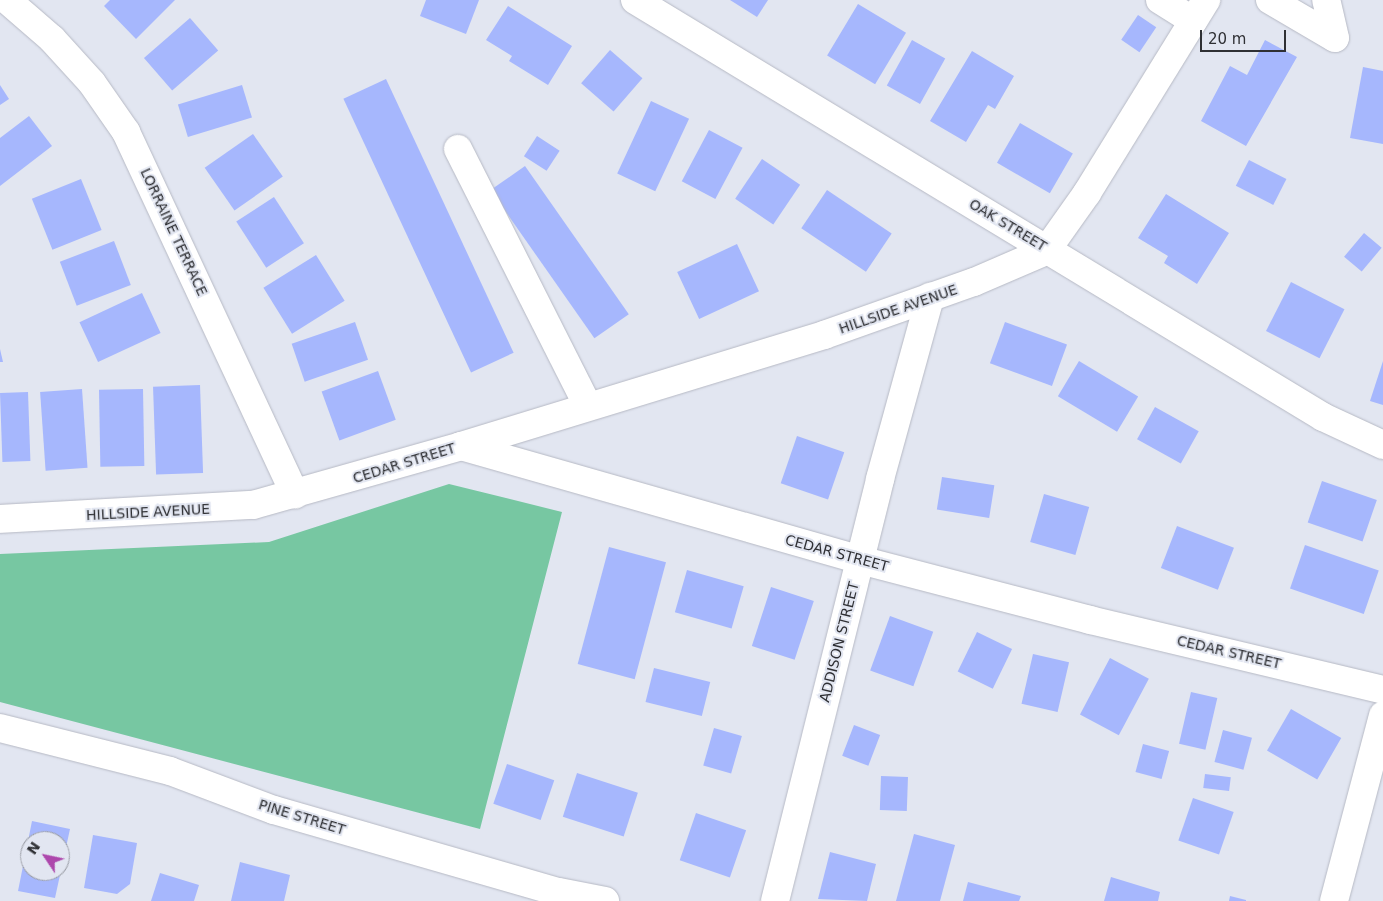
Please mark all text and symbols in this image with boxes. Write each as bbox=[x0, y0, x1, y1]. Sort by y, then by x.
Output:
scale bar bbox=[1203, 20, 1289, 52]
text: 20 m bbox=[1208, 30, 1246, 48]
street label: LORRAINE TERRACE bbox=[137, 165, 211, 299]
street label: OAK STREET bbox=[966, 195, 1050, 255]
street label: HILLSIDE AVENUE bbox=[837, 281, 959, 337]
street label: CEDAR STREET bbox=[351, 439, 457, 487]
street label: HILLSIDE AVENUE bbox=[86, 500, 210, 524]
street label: CEDAR STREET bbox=[783, 531, 891, 575]
street label: ADDISON STREET bbox=[816, 580, 862, 704]
street label: CEDAR STREET bbox=[1175, 632, 1283, 672]
street label: PINE STREET bbox=[257, 796, 347, 838]
north arrow bbox=[20, 831, 70, 881]
text: N bbox=[23, 839, 43, 858]

